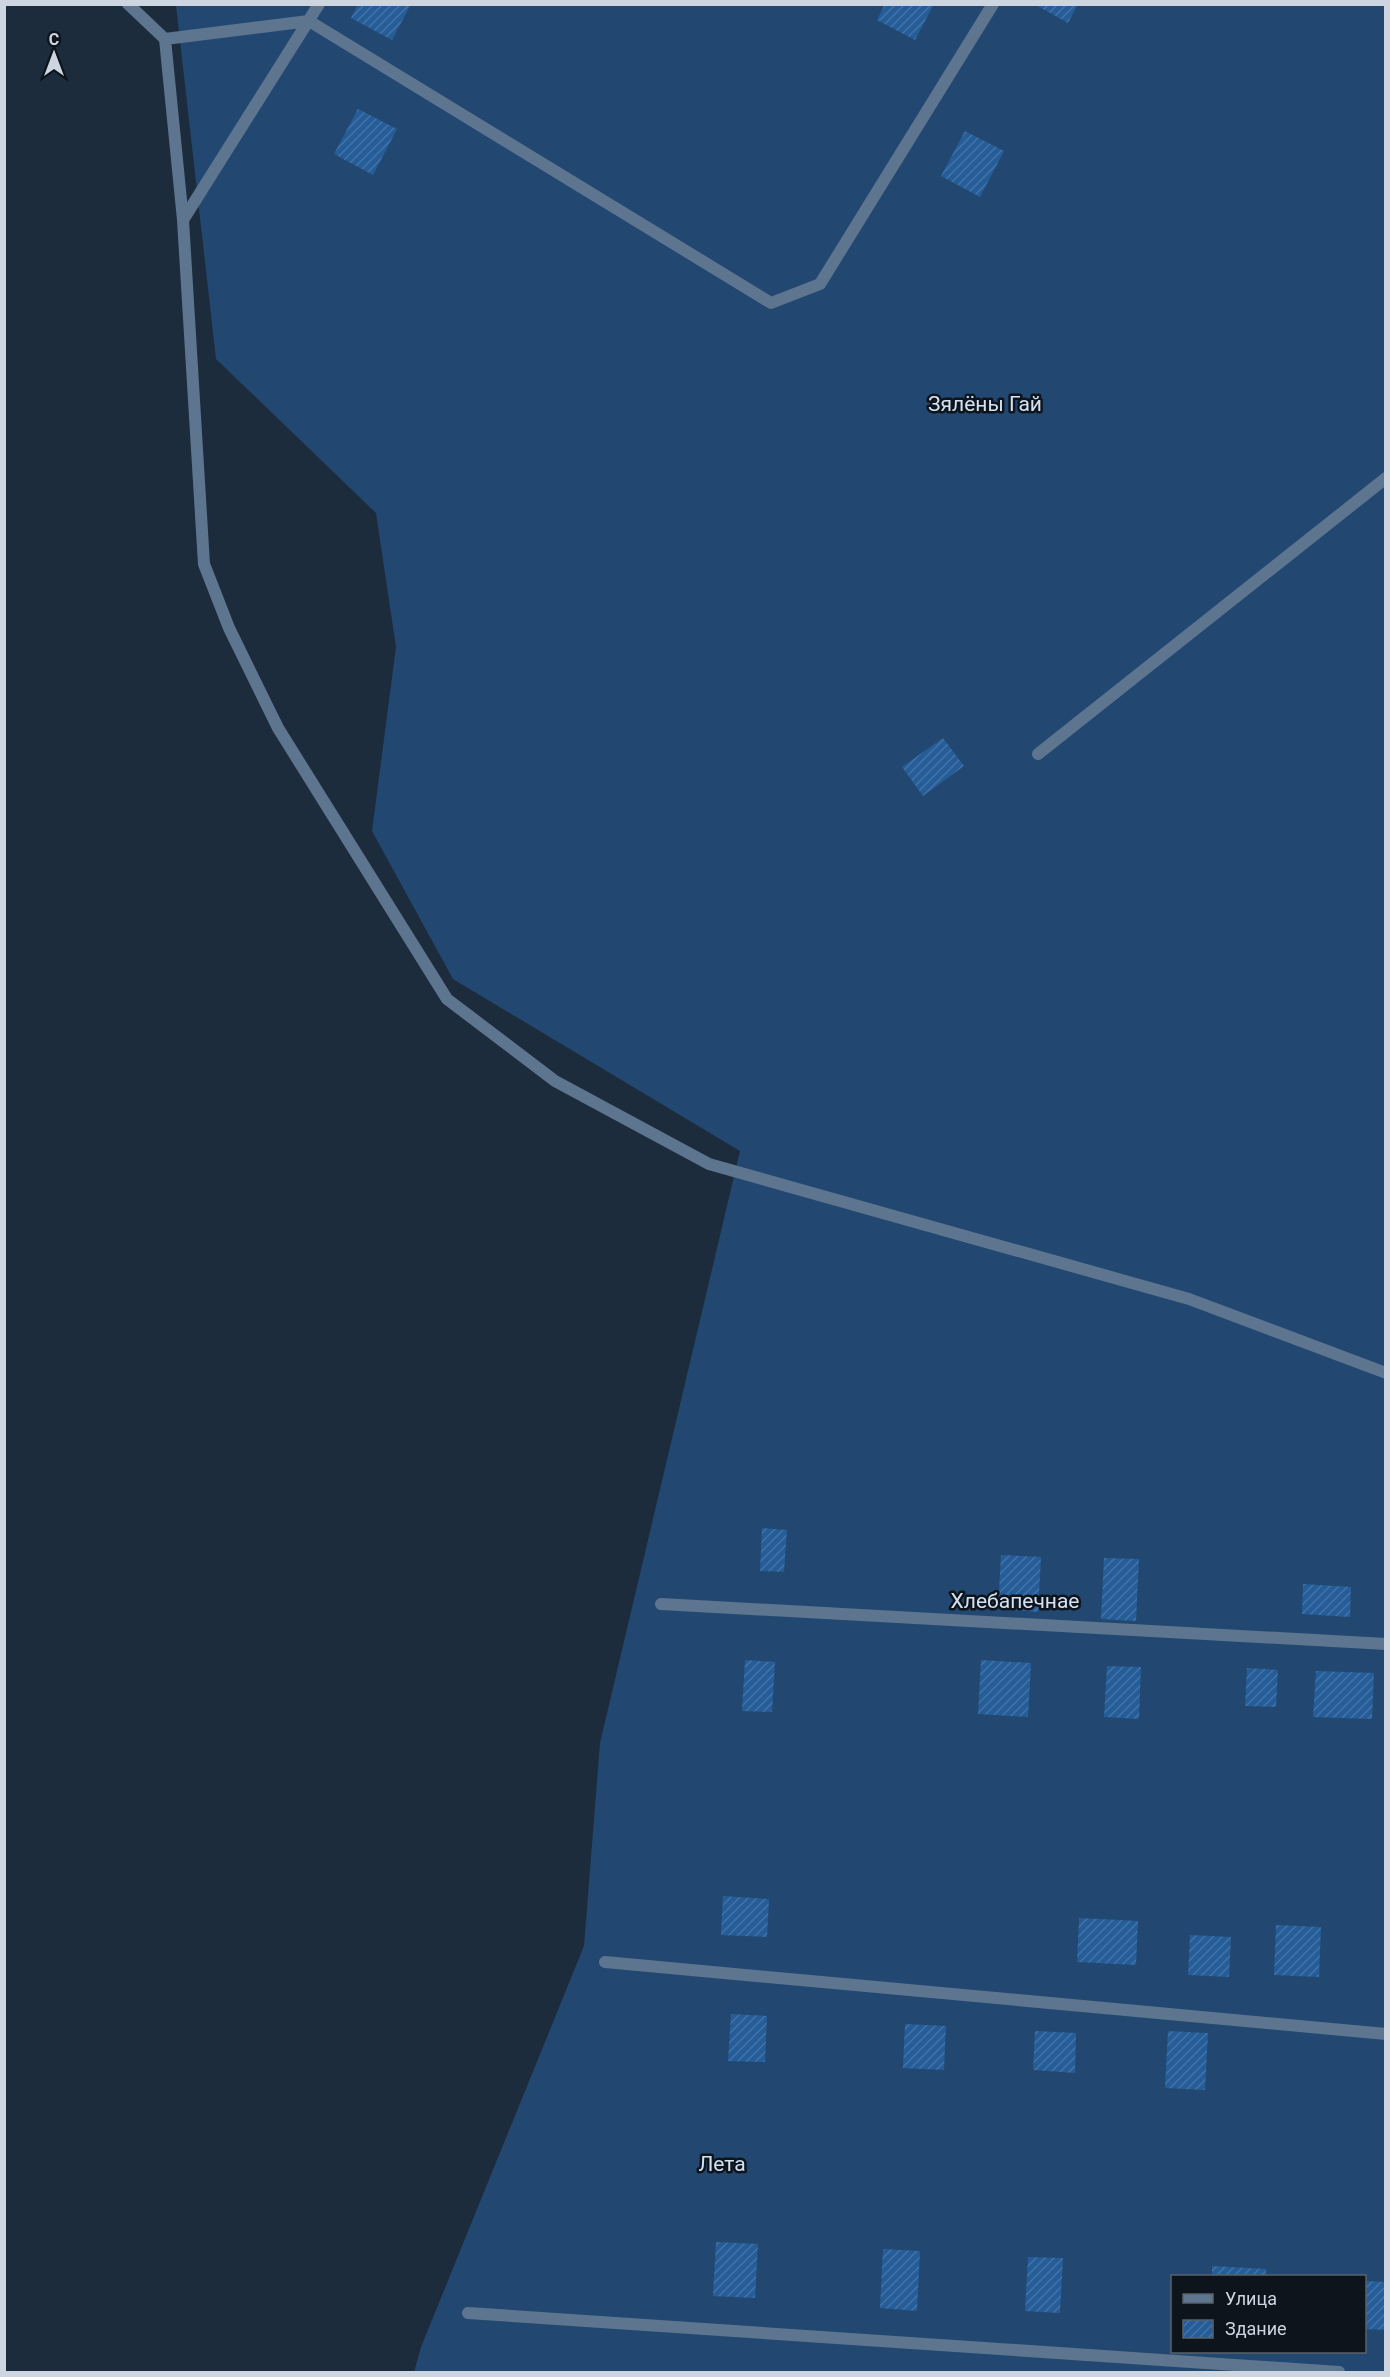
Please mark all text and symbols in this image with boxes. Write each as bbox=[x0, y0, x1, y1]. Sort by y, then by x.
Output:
north arrow bbox=[24, 24, 84, 84]
text: С bbox=[49, 30, 59, 49]
park label: Зялёны Гай bbox=[928, 392, 1042, 416]
park label: Хлебапечнае bbox=[950, 1589, 1080, 1613]
park label: Лета bbox=[698, 2152, 746, 2176]
legend bbox=[1171, 2275, 1366, 2353]
text: Улица bbox=[1225, 2288, 1277, 2309]
text: Здание bbox=[1225, 2318, 1287, 2339]

